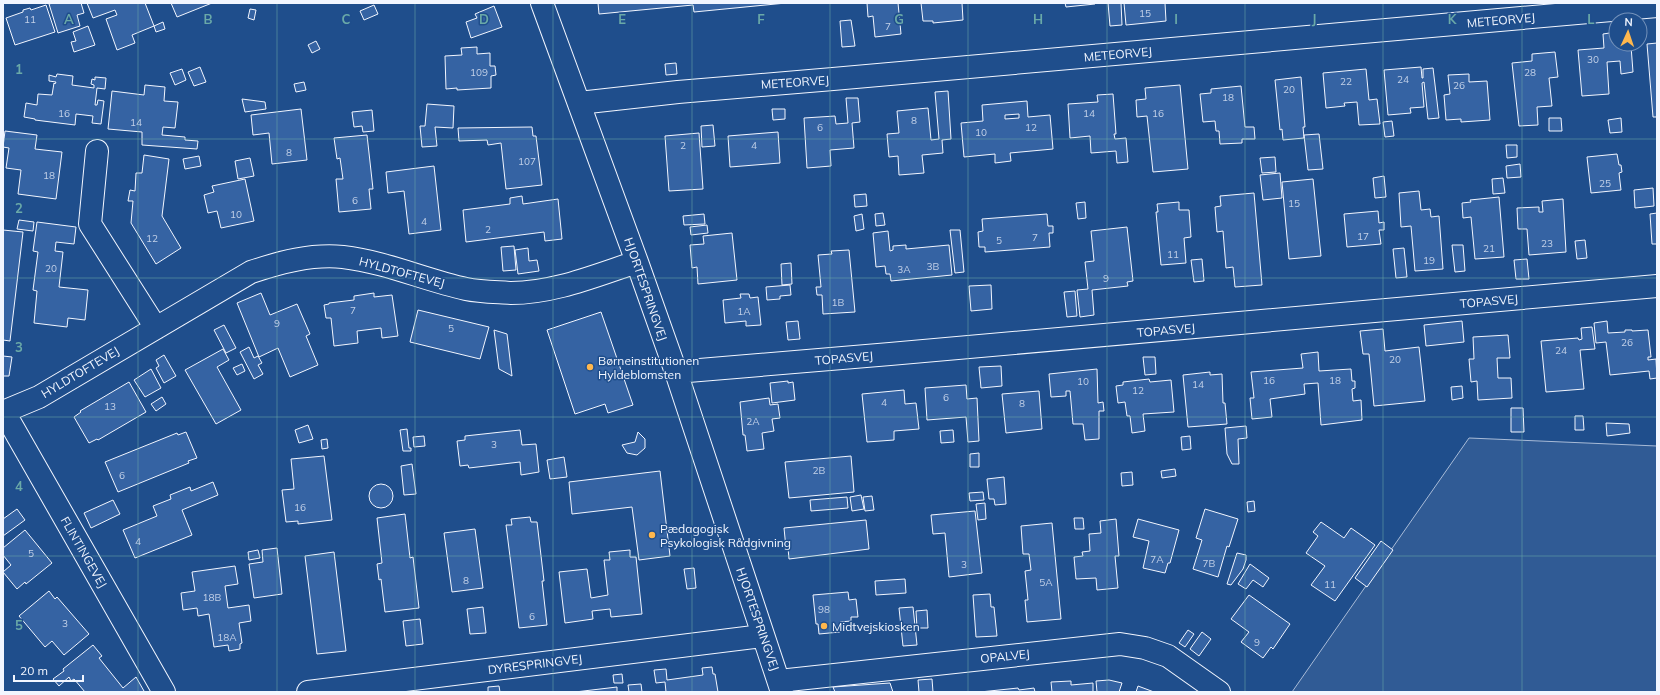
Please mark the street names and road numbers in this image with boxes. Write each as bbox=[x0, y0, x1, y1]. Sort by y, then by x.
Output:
street label: METEORVEJ bbox=[1466, 10, 1536, 30]
street label: METEORVEJ bbox=[1083, 44, 1153, 64]
street label: METEORVEJ bbox=[760, 72, 830, 92]
street label: HJORTESPRINGVEJ bbox=[621, 235, 671, 343]
street label: HYLDTOFTEVEJ bbox=[358, 253, 446, 291]
street label: TOPASVEJ bbox=[1459, 291, 1519, 311]
street label: TOPASVEJ bbox=[1136, 320, 1196, 340]
street label: HYLDTOFTEVEJ bbox=[38, 343, 122, 401]
street label: TOPASVEJ bbox=[814, 348, 874, 368]
street label: FLINTINGEVEJ bbox=[58, 514, 110, 590]
street label: HJORTESPRINGVEJ bbox=[733, 565, 783, 673]
street label: OPALVEJ bbox=[979, 646, 1031, 666]
street label: DYRESPRINGVEJ bbox=[487, 651, 583, 677]

